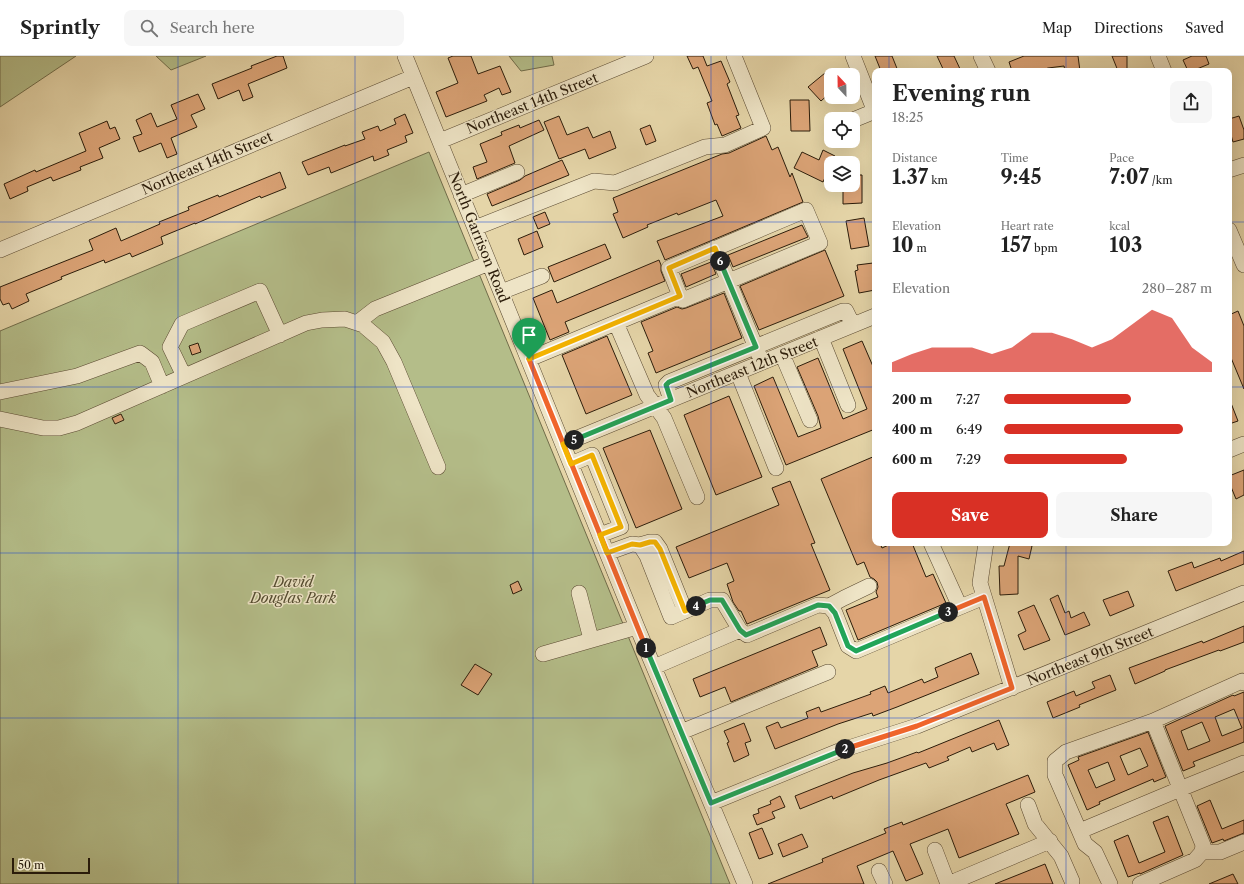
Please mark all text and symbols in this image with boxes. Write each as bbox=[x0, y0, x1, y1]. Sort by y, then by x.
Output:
search box bbox=[124, 10, 404, 46]
text: Sprintly bbox=[20, 16, 100, 39]
icon: search bbox=[138, 17, 160, 39]
text: Search here bbox=[170, 18, 255, 37]
text: Map bbox=[1042, 19, 1072, 37]
text: Directions bbox=[1094, 19, 1163, 37]
text: Saved bbox=[1185, 19, 1224, 37]
street label: Northeast 14th Street bbox=[464, 68, 601, 138]
north arrow bbox=[824, 68, 860, 104]
map controls bbox=[824, 68, 860, 192]
text: Evening run bbox=[892, 80, 1031, 107]
button: share bbox=[1170, 81, 1212, 123]
text: 18:25 bbox=[892, 109, 923, 125]
button: locate bbox=[824, 112, 860, 148]
street label: Northeast 14th Street bbox=[139, 127, 275, 199]
text: Distance bbox=[892, 151, 938, 165]
text: Time bbox=[1001, 151, 1028, 165]
text: Pace bbox=[1109, 151, 1134, 165]
button: layers bbox=[824, 156, 860, 192]
text: 1.37 bbox=[892, 165, 928, 189]
text: 9:45 bbox=[1001, 165, 1041, 189]
text: 7:07 bbox=[1109, 165, 1149, 189]
street label: North Garrison Road bbox=[445, 169, 514, 306]
text: km bbox=[928, 173, 948, 187]
text: /km bbox=[1149, 173, 1172, 187]
text: Elevation bbox=[892, 219, 941, 233]
text: Heart rate bbox=[1001, 219, 1054, 233]
text: kcal bbox=[1109, 219, 1130, 233]
text: 10 bbox=[892, 233, 914, 257]
text: 157 bbox=[1001, 233, 1031, 257]
text: 103 bbox=[1109, 233, 1142, 257]
text: m bbox=[914, 241, 927, 255]
text: bpm bbox=[1031, 241, 1058, 255]
pin: 6 bbox=[710, 251, 730, 271]
text: 6 bbox=[717, 254, 723, 268]
text: Elevation bbox=[892, 280, 950, 296]
text: 280–287 m bbox=[1142, 280, 1212, 296]
pin bbox=[512, 318, 546, 359]
icon: arrive bbox=[518, 324, 540, 346]
street label: Northeast 12th Street bbox=[684, 332, 820, 402]
text: 200 m bbox=[892, 391, 932, 407]
text: 7:27 bbox=[956, 391, 980, 407]
text: 400 m bbox=[892, 421, 932, 437]
text: 6:49 bbox=[956, 421, 982, 437]
pin: 5 bbox=[564, 430, 584, 450]
text: 5 bbox=[571, 433, 577, 447]
text: 600 m bbox=[892, 451, 933, 467]
text: 7:29 bbox=[956, 451, 981, 467]
button: Save bbox=[892, 492, 1048, 538]
button: Share bbox=[1056, 492, 1212, 538]
park label: David Douglas Park bbox=[249, 573, 337, 607]
pin: 4 bbox=[686, 596, 706, 616]
text: 4 bbox=[693, 599, 699, 613]
pin: 3 bbox=[938, 602, 958, 622]
text: 3 bbox=[945, 605, 951, 619]
street label: Northeast 9th Street bbox=[1024, 622, 1156, 690]
pin: 1 bbox=[636, 638, 656, 658]
text: 1 bbox=[644, 641, 648, 655]
pin: 2 bbox=[835, 739, 855, 759]
text: 2 bbox=[842, 742, 848, 756]
scale bar bbox=[12, 856, 90, 875]
text: 50 m bbox=[18, 858, 44, 872]

